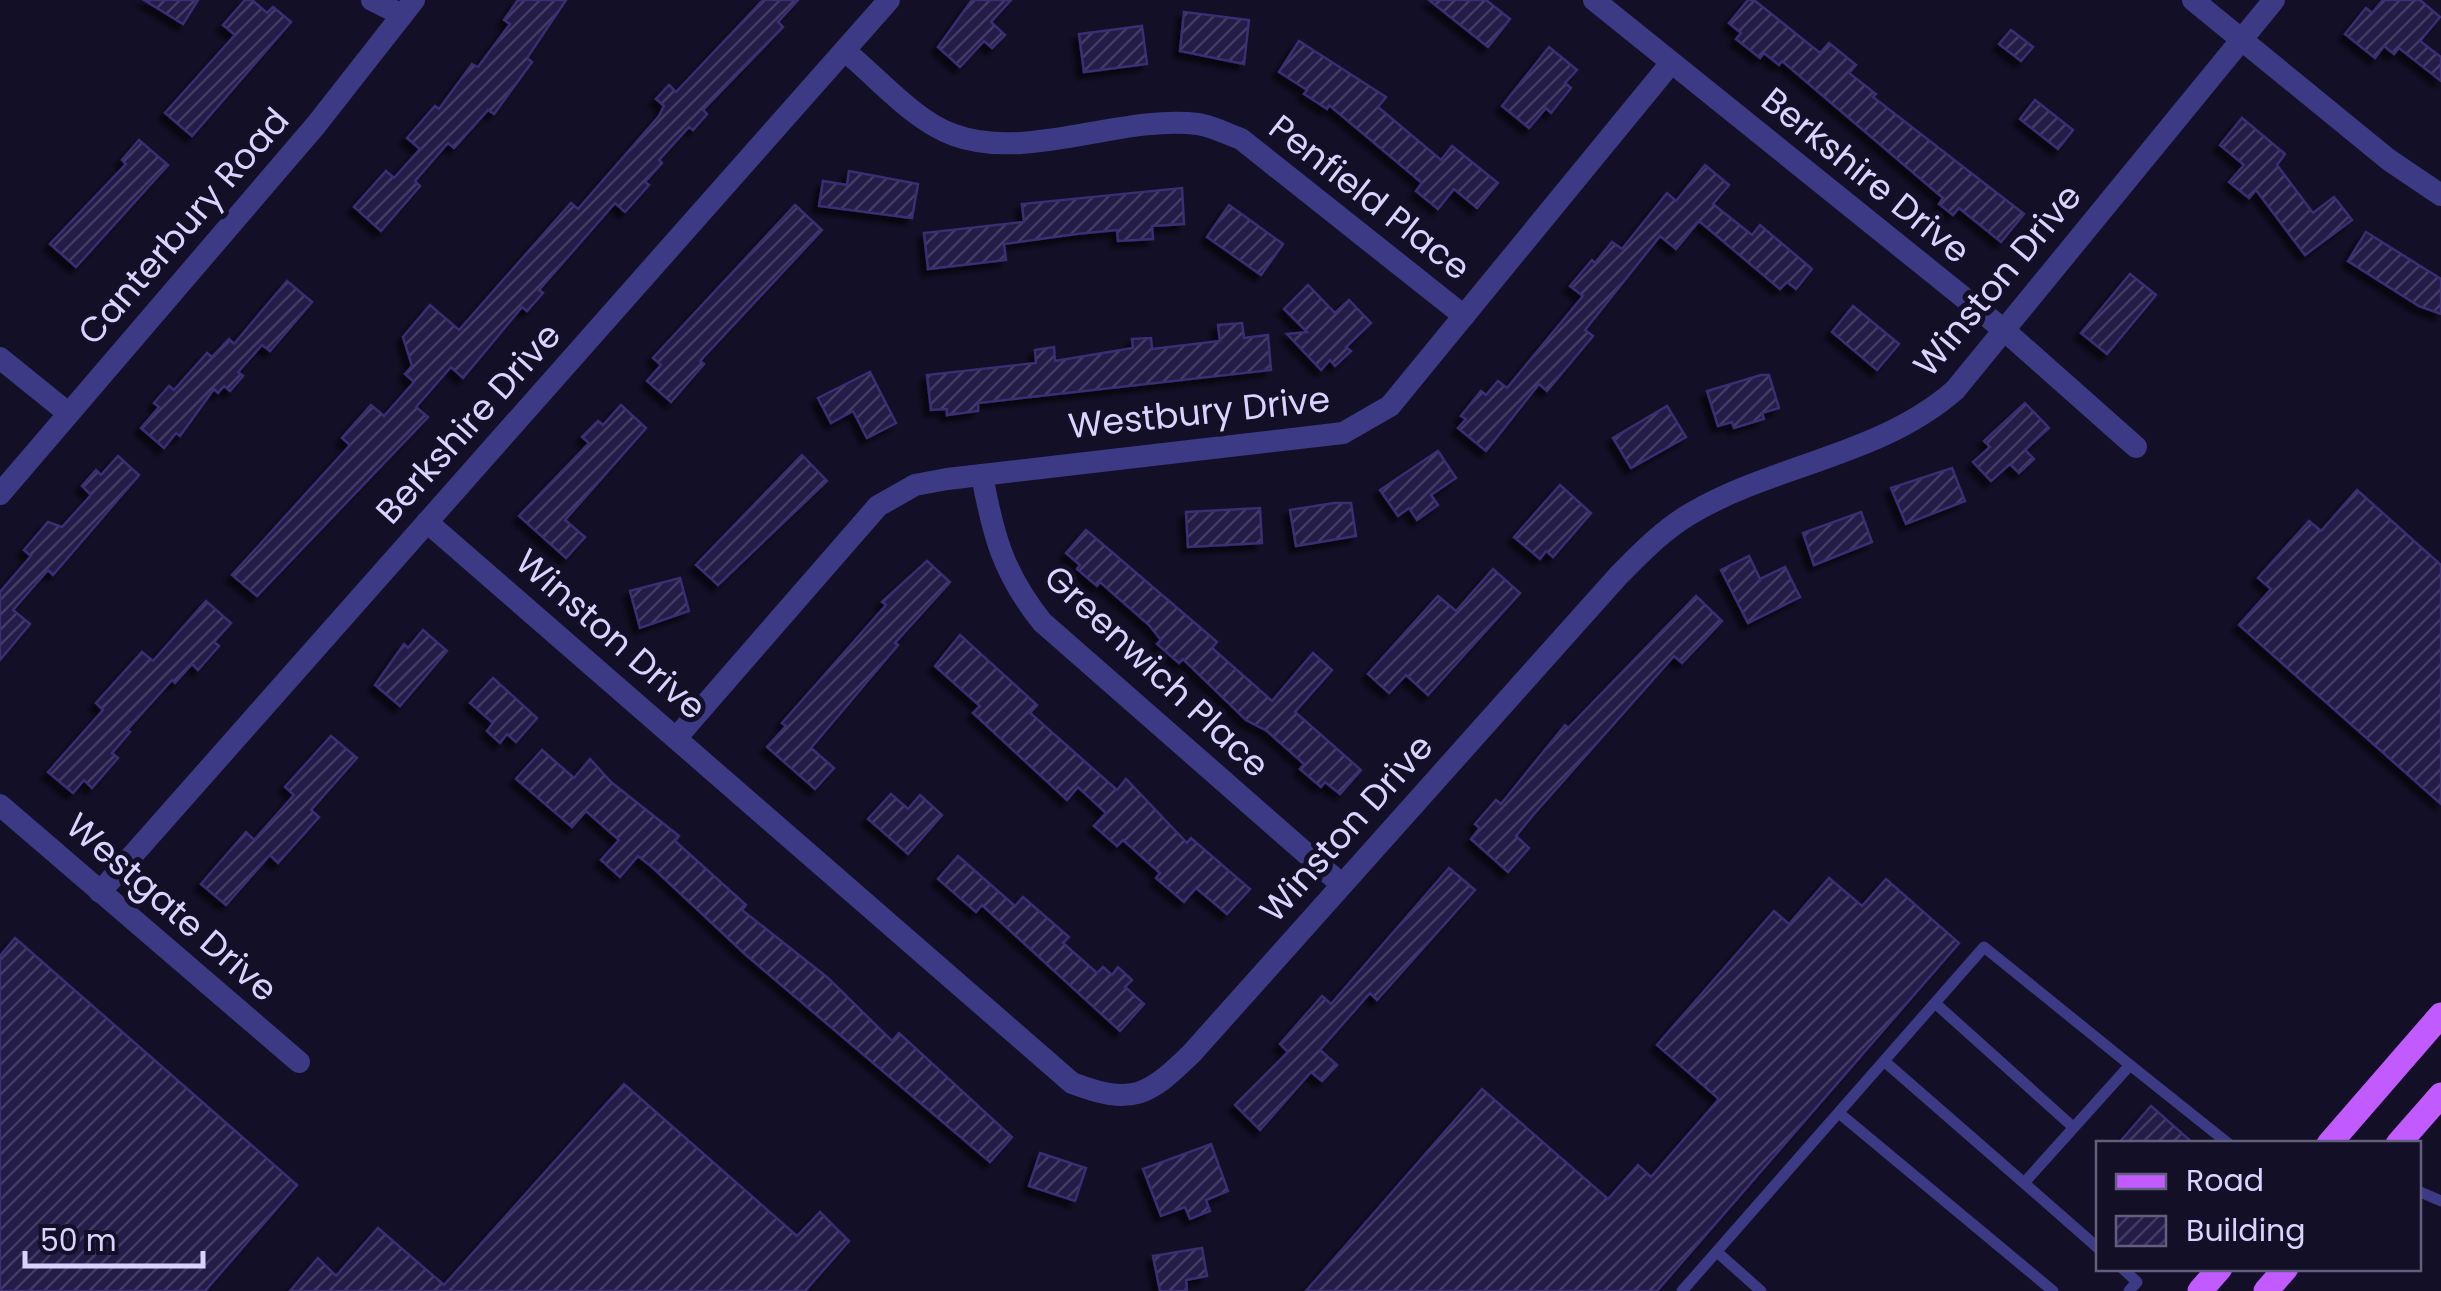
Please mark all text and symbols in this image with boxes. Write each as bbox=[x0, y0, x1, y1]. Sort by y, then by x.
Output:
street label: Berkshire Drive bbox=[1751, 76, 1981, 274]
street label: Canterbury Road bbox=[66, 97, 300, 355]
street label: Penfield Place bbox=[1259, 103, 1481, 291]
street label: Winston Drive bbox=[1902, 173, 2092, 387]
street label: Berkshire Drive bbox=[364, 312, 572, 534]
street label: Westbury Drive bbox=[1066, 374, 1332, 450]
street label: Winston Drive bbox=[505, 537, 717, 731]
street label: Greenwich Place bbox=[1034, 554, 1280, 788]
street label: Winston Drive bbox=[1248, 723, 1444, 933]
street label: Westgate Drive bbox=[56, 801, 288, 1013]
legend bbox=[2096, 1141, 2421, 1271]
text: Road bbox=[2186, 1159, 2264, 1202]
scale bar bbox=[25, 1206, 202, 1268]
text: Building bbox=[2186, 1209, 2306, 1252]
text: 50 m bbox=[40, 1219, 117, 1262]

